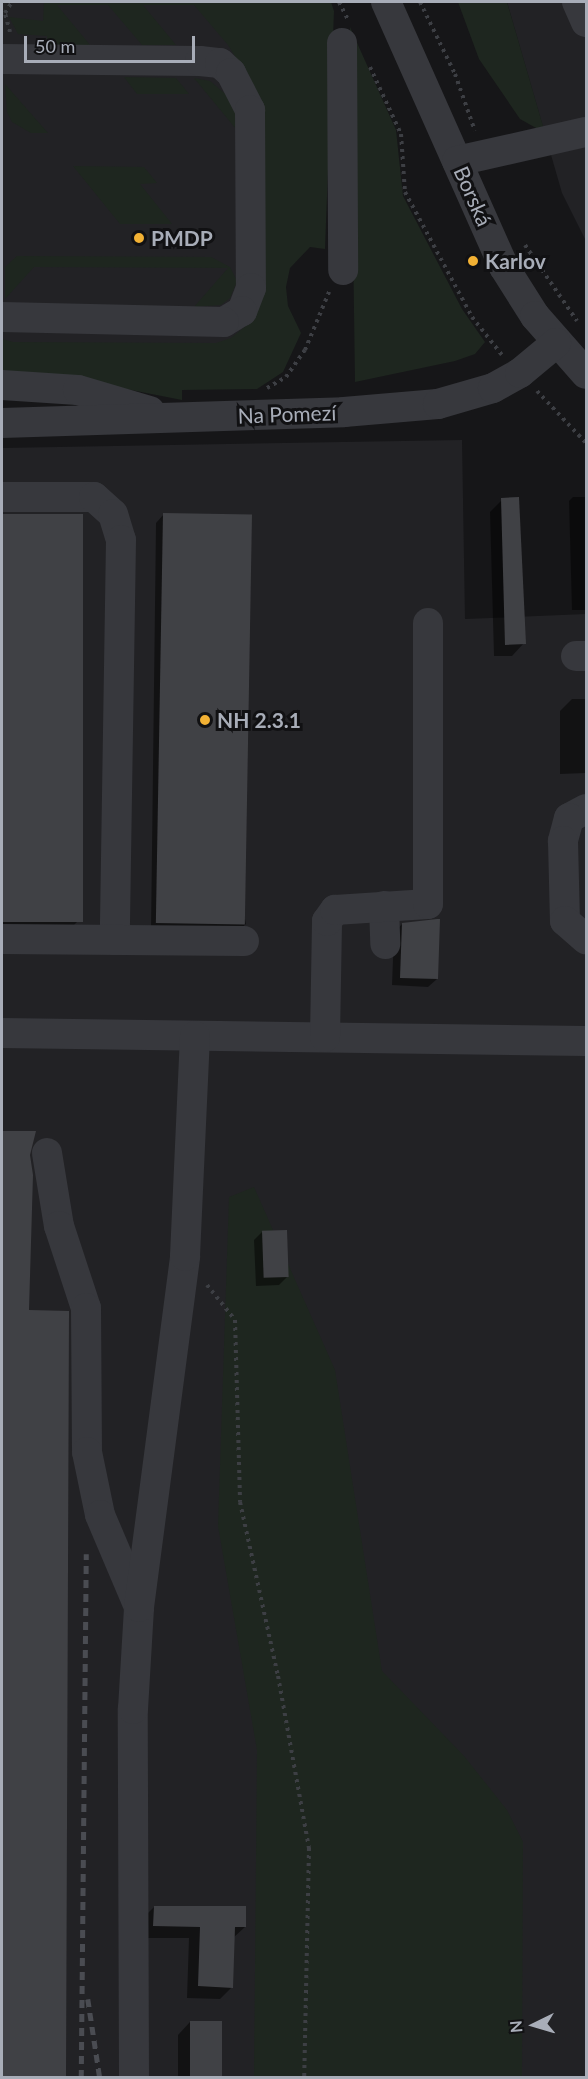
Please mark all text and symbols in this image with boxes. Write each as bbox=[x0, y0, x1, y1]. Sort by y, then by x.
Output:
scale bar bbox=[27, 24, 198, 62]
text: 50 m bbox=[35, 35, 75, 57]
street label: Borská bbox=[449, 162, 497, 230]
place label: PMDP bbox=[151, 225, 213, 251]
marker: PMDP bbox=[132, 231, 146, 245]
place label: Karlov bbox=[485, 248, 546, 274]
marker: Karlov bbox=[466, 254, 480, 268]
street label: Na Pomezí bbox=[237, 400, 337, 428]
place label: NH 2.3.1 bbox=[217, 707, 301, 733]
marker: NH 2.3.1 bbox=[198, 713, 212, 727]
north arrow bbox=[504, 1995, 564, 2055]
text: N bbox=[506, 2020, 526, 2034]

